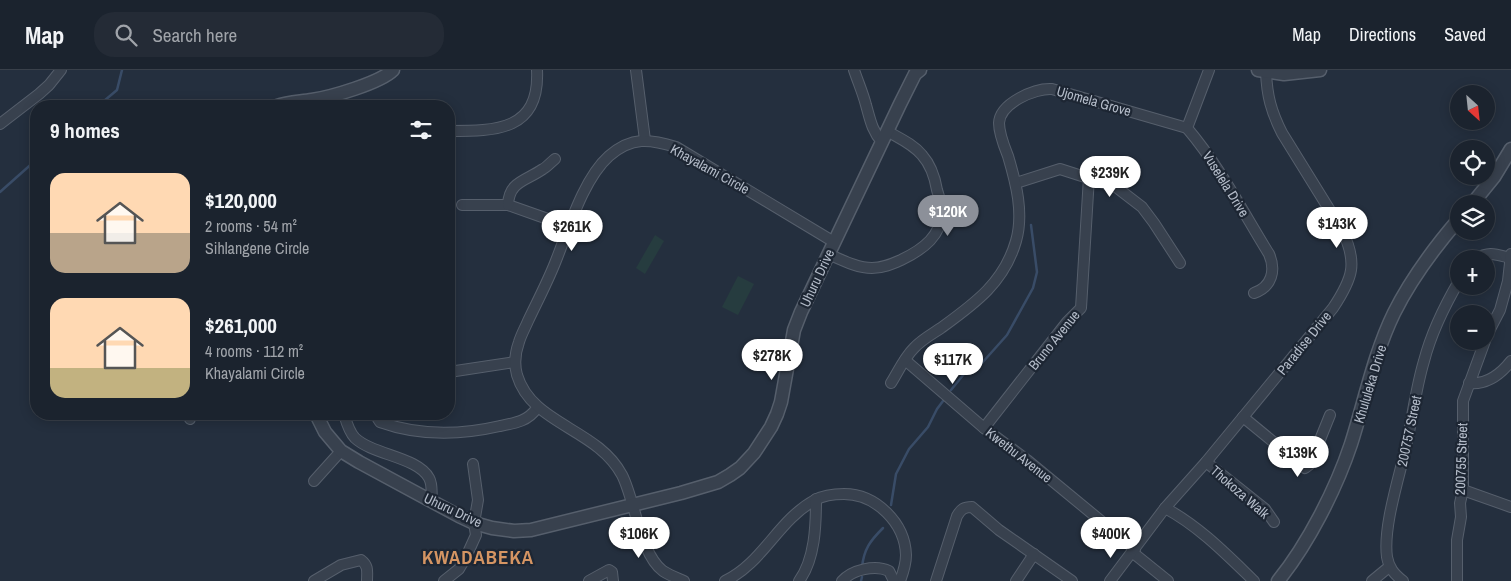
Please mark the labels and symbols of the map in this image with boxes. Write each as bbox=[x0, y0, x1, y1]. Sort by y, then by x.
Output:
street label: Ujomela Grove bbox=[1055, 82, 1133, 120]
north arrow bbox=[1450, 85, 1495, 130]
street label: Khayalami Circle bbox=[667, 140, 753, 198]
street label: Vuselela Drive bbox=[1199, 148, 1253, 220]
pin: $239K bbox=[1075, 156, 1145, 198]
pin: $120K bbox=[913, 194, 983, 237]
pin: $143K bbox=[1302, 206, 1372, 249]
pin: $261K bbox=[537, 210, 607, 252]
street label: Uhuru Drive bbox=[796, 246, 838, 310]
street label: Bruno Avenue bbox=[1024, 306, 1084, 374]
street label: Paradise Drive bbox=[1273, 308, 1335, 378]
pin: $278K bbox=[737, 338, 807, 381]
pin: $117K bbox=[918, 342, 988, 385]
street label: Khululeka Drive bbox=[1350, 343, 1390, 425]
street label: 200757 Street bbox=[1393, 394, 1425, 468]
street label: Kwethu Avenue bbox=[982, 423, 1056, 487]
street label: 200755 Street bbox=[1451, 423, 1471, 495]
pin: $139K bbox=[1263, 436, 1333, 478]
street label: Thokoza Walk bbox=[1207, 461, 1273, 523]
street label: Uhuru Drive bbox=[421, 489, 485, 531]
pin: $106K bbox=[604, 516, 674, 559]
pin: $400K bbox=[1076, 516, 1146, 559]
district label: KWADABEKA bbox=[422, 544, 534, 570]

